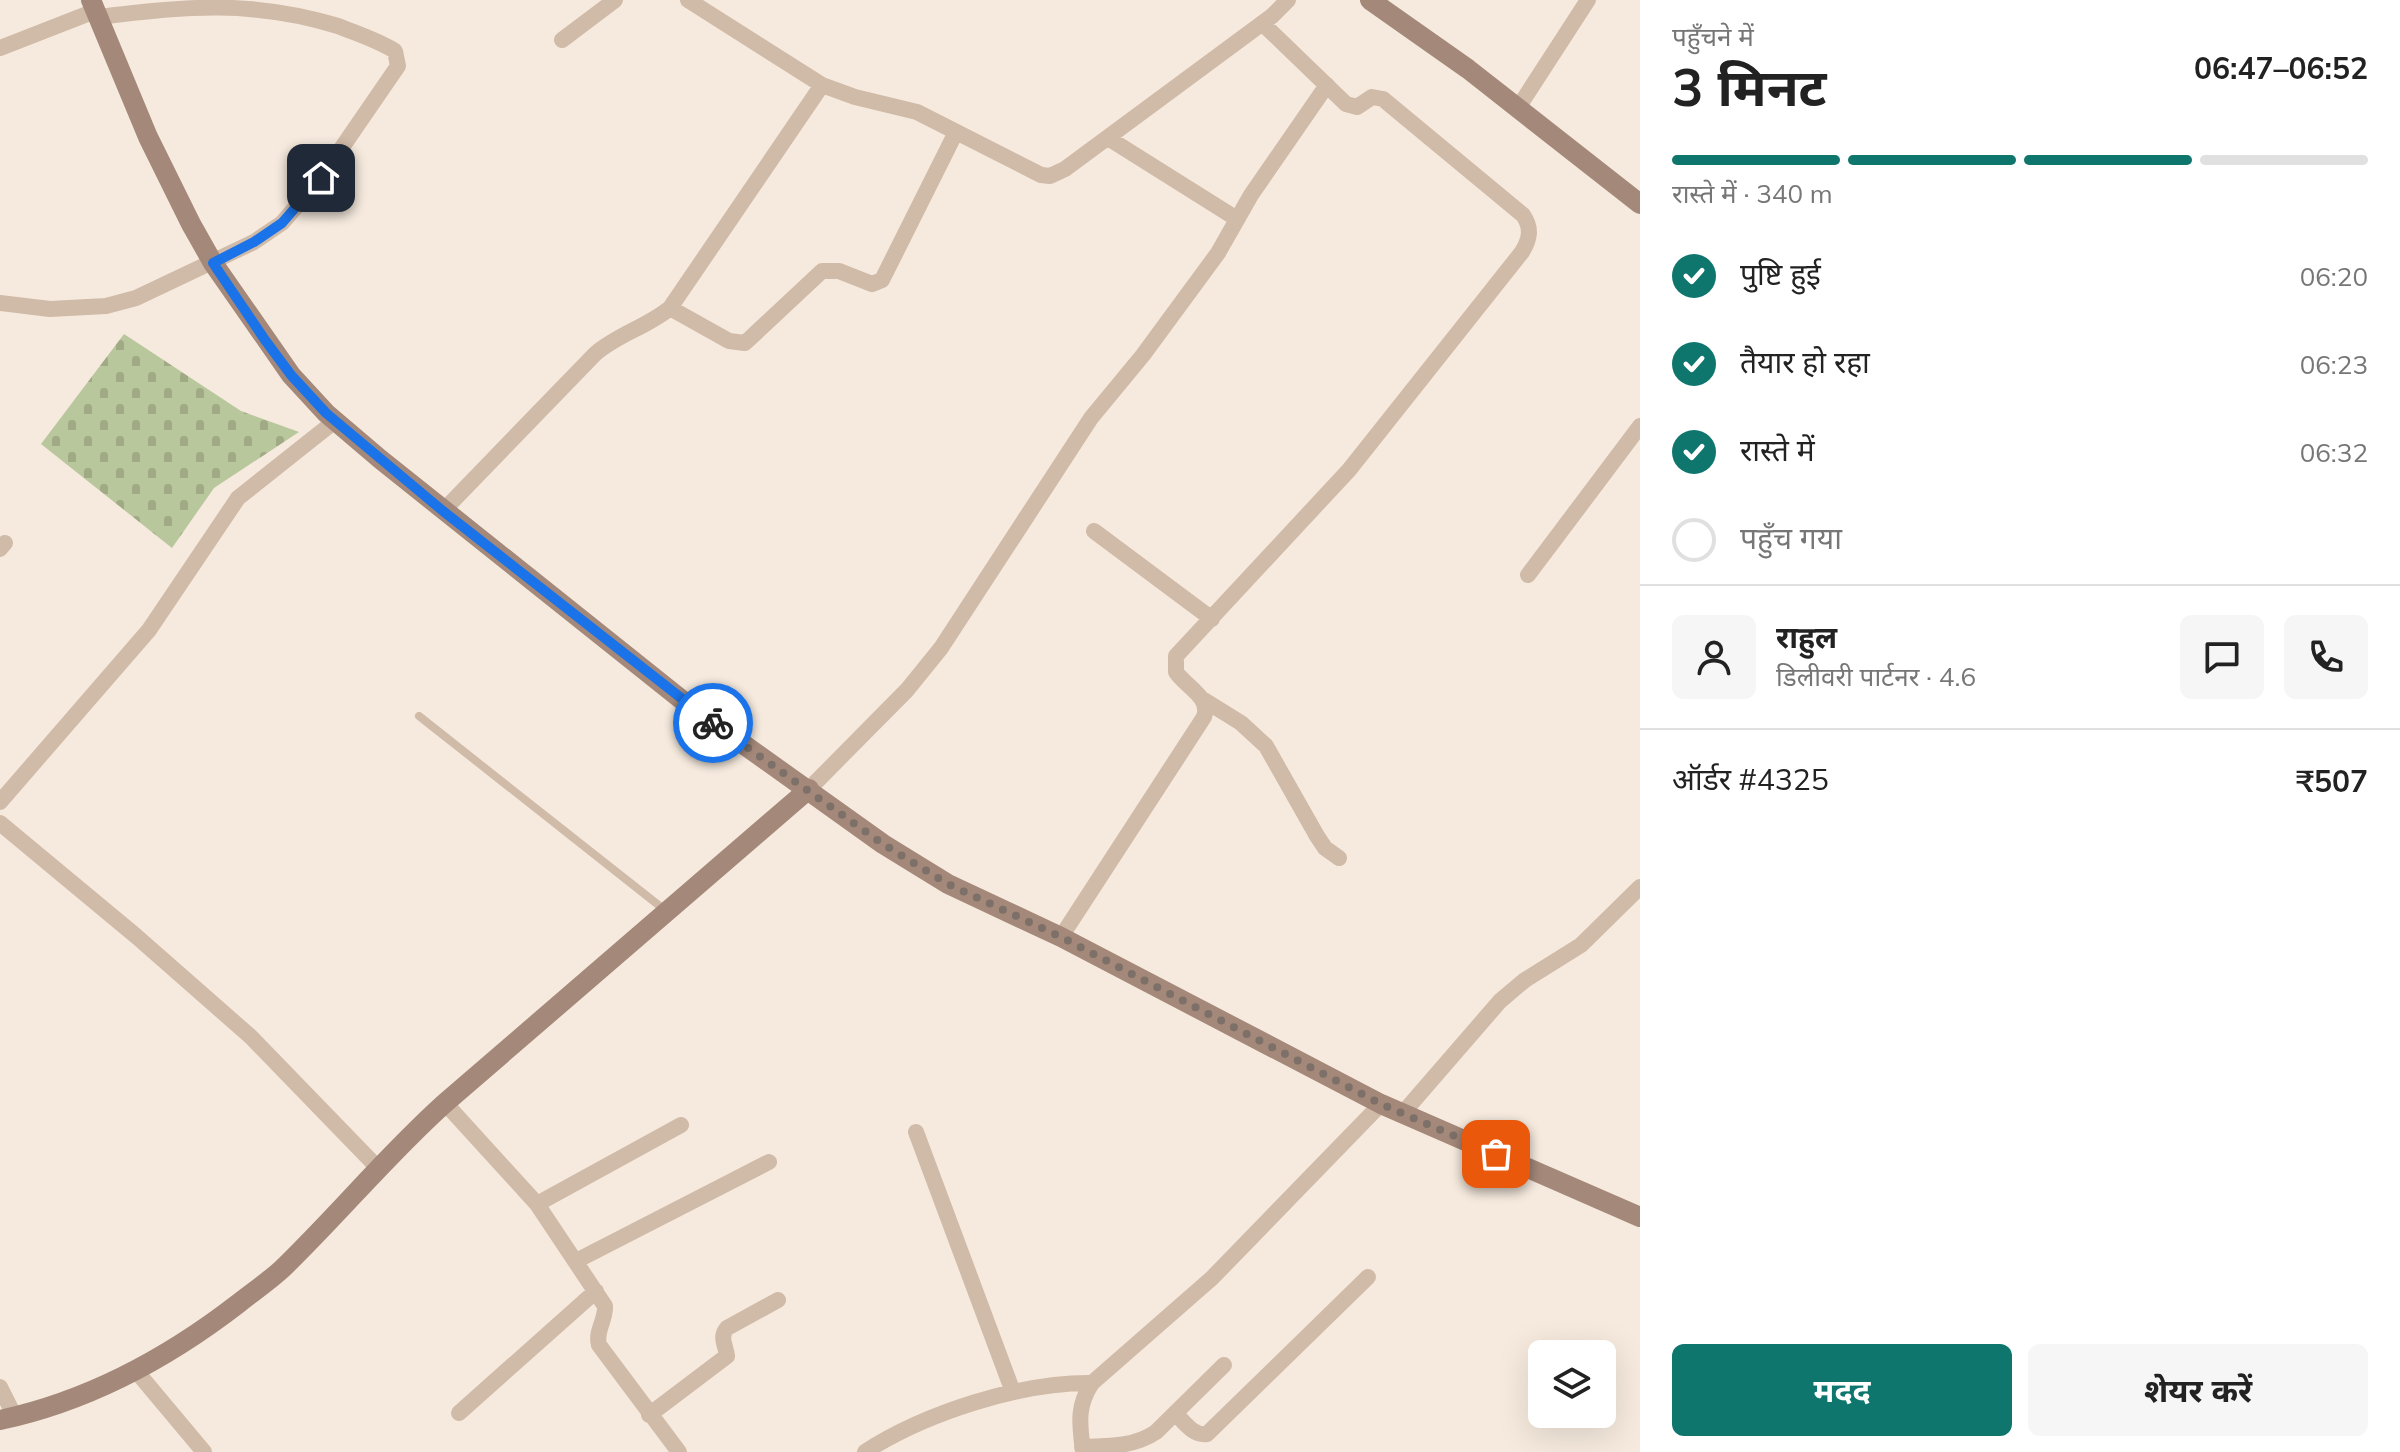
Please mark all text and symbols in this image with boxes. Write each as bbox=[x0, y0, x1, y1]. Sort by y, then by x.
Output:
text: पहुँचने में bbox=[1672, 20, 1754, 53]
text: 06:47–06:52 bbox=[2194, 49, 2368, 87]
text: 3 मिनट bbox=[1672, 54, 1827, 119]
pin bbox=[287, 144, 355, 212]
icon: home bbox=[299, 156, 343, 200]
text: रास्ते में · 340 m bbox=[1672, 177, 1833, 210]
icon: check bbox=[1672, 254, 1716, 298]
text: पुष्टि हुई bbox=[1740, 255, 1821, 293]
text: 06:20 bbox=[2300, 260, 2368, 293]
icon: check bbox=[1672, 342, 1716, 386]
text: तैयार हो रहा bbox=[1740, 343, 1870, 381]
text: 06:23 bbox=[2300, 348, 2368, 381]
icon: check bbox=[1672, 430, 1716, 474]
text: रास्ते में bbox=[1740, 431, 1815, 469]
text: 06:32 bbox=[2300, 436, 2368, 469]
text: पहुँच गया bbox=[1740, 519, 1842, 557]
button: person bbox=[1672, 615, 1756, 699]
button: chat bbox=[2180, 615, 2264, 699]
button: phone bbox=[2284, 615, 2368, 699]
text: राहुल bbox=[1776, 618, 1837, 656]
text: डिलीवरी पार्टनर · 4.6 bbox=[1776, 660, 1976, 693]
courier bbox=[673, 683, 753, 763]
icon: bike bbox=[691, 701, 735, 745]
text: ऑर्डर #4325 bbox=[1672, 760, 1829, 798]
text: ₹507 bbox=[2296, 762, 2368, 800]
pin bbox=[1462, 1120, 1530, 1188]
icon: bag bbox=[1474, 1132, 1518, 1176]
map controls bbox=[1528, 1340, 1616, 1428]
button: layers bbox=[1528, 1340, 1616, 1428]
button: मदद bbox=[1672, 1344, 2012, 1436]
button: शेयर करें bbox=[2028, 1344, 2368, 1436]

